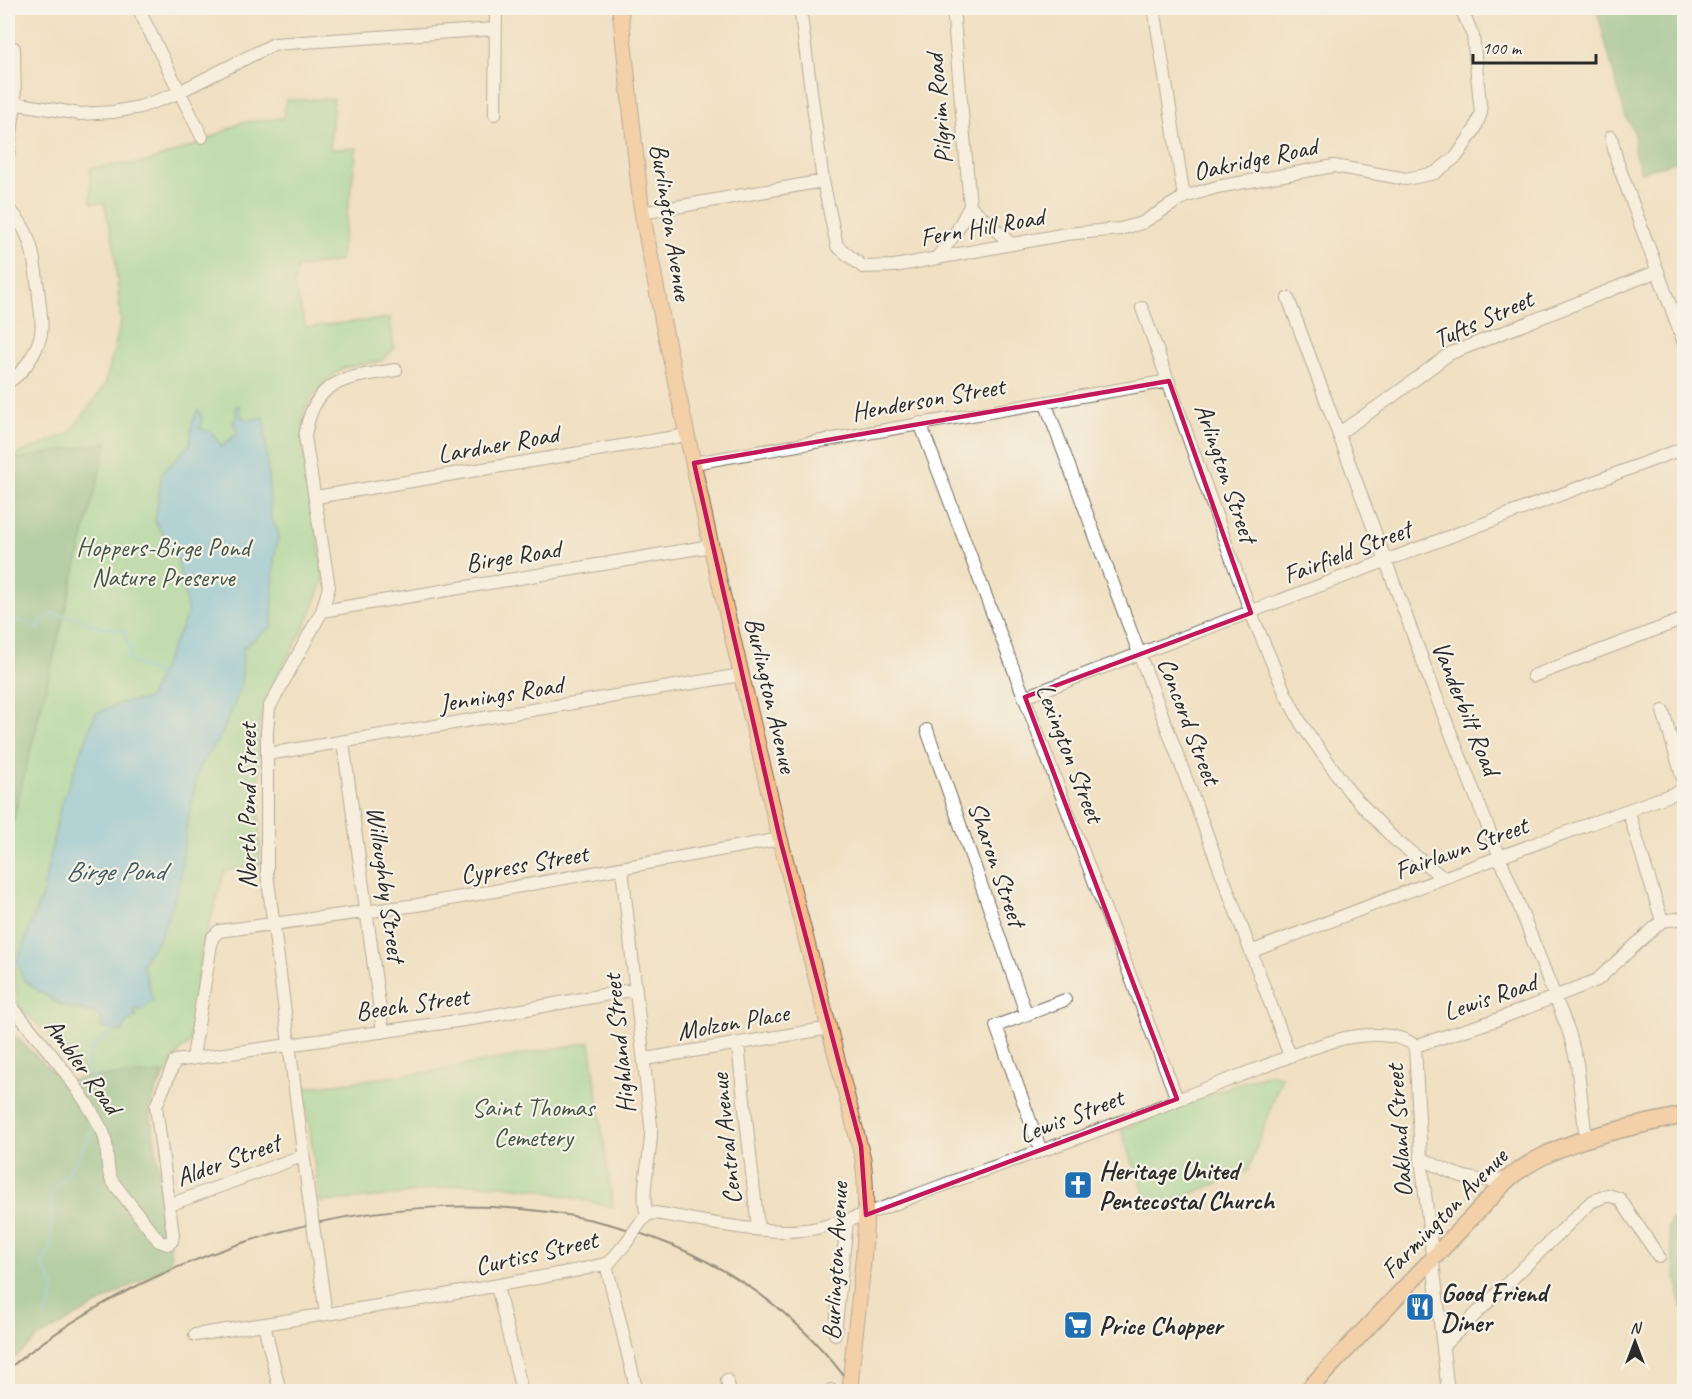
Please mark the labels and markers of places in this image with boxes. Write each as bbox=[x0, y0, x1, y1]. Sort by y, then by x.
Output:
place label: Heritage United Pentecostal Church bbox=[1099, 1154, 1276, 1217]
church icon: Heritage United Pentecostal Church bbox=[1062, 1169, 1094, 1201]
place label: Good Friend Diner bbox=[1441, 1276, 1551, 1339]
restaurant icon: Good Friend Diner bbox=[1404, 1291, 1436, 1323]
supermarket icon: Price Chopper bbox=[1062, 1309, 1094, 1341]
place label: Price Chopper bbox=[1099, 1309, 1225, 1342]

